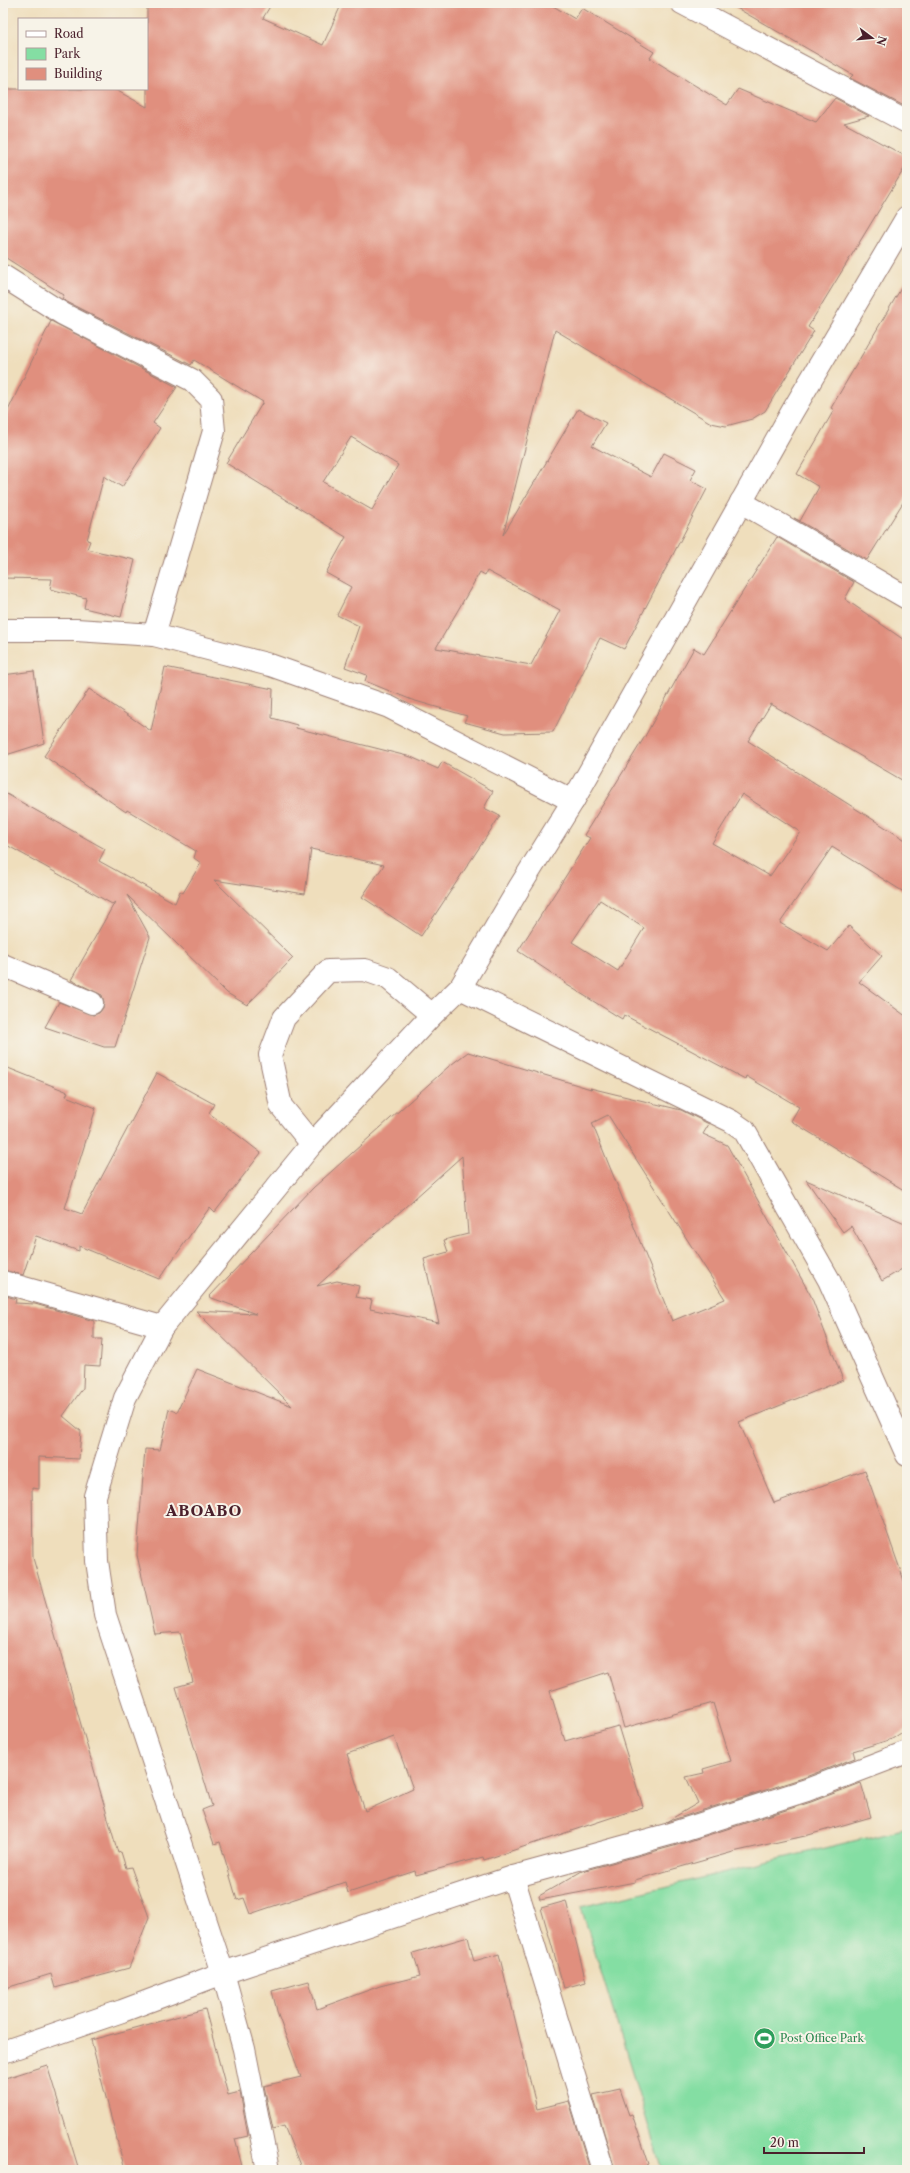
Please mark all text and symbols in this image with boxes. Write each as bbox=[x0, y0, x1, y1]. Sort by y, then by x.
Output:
legend bbox=[18, 18, 148, 90]
north arrow bbox=[852, 18, 892, 58]
text: Road bbox=[54, 26, 84, 41]
text: N bbox=[873, 34, 890, 48]
text: Park bbox=[54, 46, 81, 61]
text: Building bbox=[54, 66, 102, 81]
district label: ABOABO bbox=[165, 1501, 242, 1520]
sports icon: Post Office Park bbox=[751, 2025, 777, 2051]
place label: Post Office Park bbox=[780, 2031, 864, 2045]
scale bar bbox=[764, 2129, 864, 2155]
text: 20 m bbox=[770, 2135, 799, 2150]

